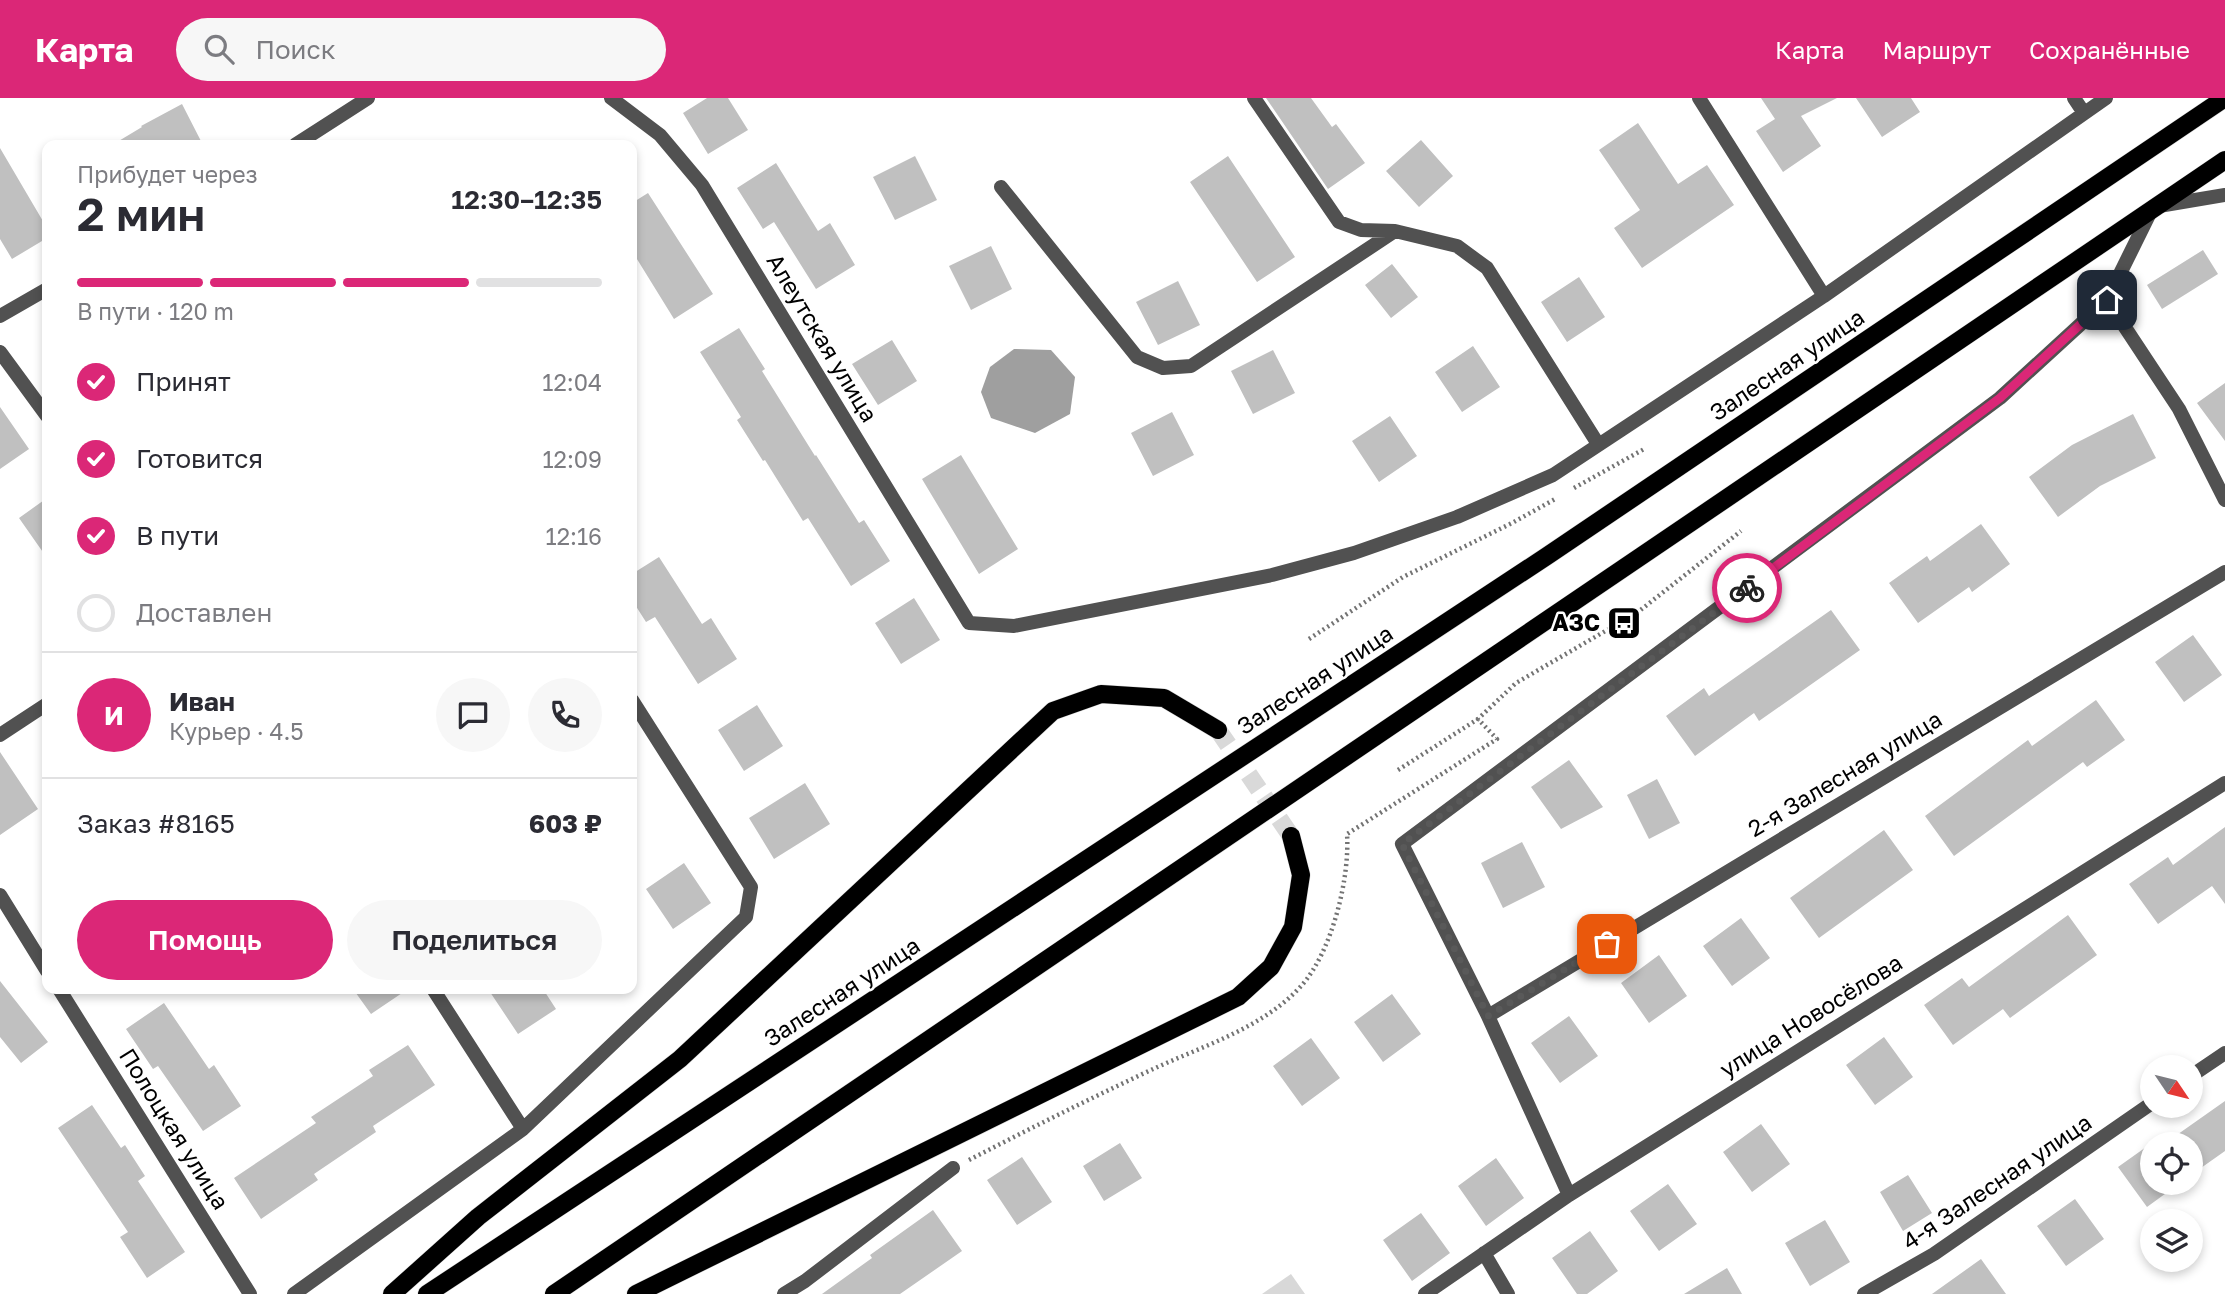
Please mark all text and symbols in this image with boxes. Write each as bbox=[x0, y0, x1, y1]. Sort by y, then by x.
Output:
search box bbox=[176, 18, 666, 81]
text: Карта bbox=[35, 30, 134, 69]
icon: search bbox=[200, 30, 238, 68]
text: Поиск bbox=[256, 34, 336, 65]
text: Карта bbox=[1775, 35, 1845, 64]
text: Маршрут bbox=[1883, 35, 1991, 64]
text: Сохранённые bbox=[2029, 35, 2190, 64]
text: Прибудет через bbox=[77, 160, 258, 188]
text: 12:30–12:35 bbox=[451, 184, 602, 215]
text: 2 мин bbox=[77, 186, 205, 241]
street label: Алеутская улица bbox=[762, 248, 884, 427]
pin bbox=[2077, 270, 2137, 330]
icon: home bbox=[2088, 281, 2126, 319]
text: В пути · 120 m bbox=[77, 297, 234, 325]
street label: Залесная улица bbox=[1704, 302, 1869, 426]
icon: check bbox=[77, 363, 115, 401]
text: Принят bbox=[136, 366, 231, 397]
text: 12:04 bbox=[542, 368, 602, 396]
icon: check bbox=[77, 440, 115, 478]
text: Готовится bbox=[136, 443, 263, 474]
text: 12:09 bbox=[542, 445, 602, 473]
icon: check bbox=[77, 517, 115, 555]
text: В пути bbox=[136, 520, 219, 551]
text: 12:16 bbox=[546, 522, 602, 550]
courier bbox=[1712, 553, 1782, 623]
icon: bike bbox=[1728, 569, 1766, 607]
text: Доставлен bbox=[136, 597, 272, 628]
bus stop icon: АЗС bbox=[1605, 604, 1643, 642]
place label: АЗС bbox=[1553, 608, 1600, 636]
street label: Залесная улица bbox=[1231, 618, 1398, 740]
button: chat bbox=[436, 678, 510, 752]
button: phone bbox=[528, 678, 602, 752]
text: Иван bbox=[169, 686, 235, 717]
text: И bbox=[104, 700, 124, 731]
street label: 2-я Залесная улица bbox=[1742, 704, 1947, 842]
text: Курьер · 4.5 bbox=[169, 717, 304, 745]
text: Заказ #8165 bbox=[77, 808, 235, 839]
text: 603 ₽ bbox=[529, 808, 602, 839]
button: Помощь bbox=[77, 900, 333, 980]
button: Поделиться bbox=[347, 900, 602, 980]
pin bbox=[1577, 914, 1637, 974]
icon: bag bbox=[1588, 925, 1626, 963]
street label: Залесная улица bbox=[758, 930, 925, 1052]
street label: улица Новосёлова bbox=[1714, 948, 1907, 1083]
street label: Полоцкая улица bbox=[114, 1043, 236, 1214]
north arrow bbox=[2140, 1055, 2203, 1118]
map controls bbox=[2140, 1055, 2203, 1272]
street label: 4-я Залесная улица bbox=[1897, 1108, 2096, 1255]
button: locate bbox=[2140, 1132, 2203, 1195]
button: layers bbox=[2140, 1209, 2203, 1272]

